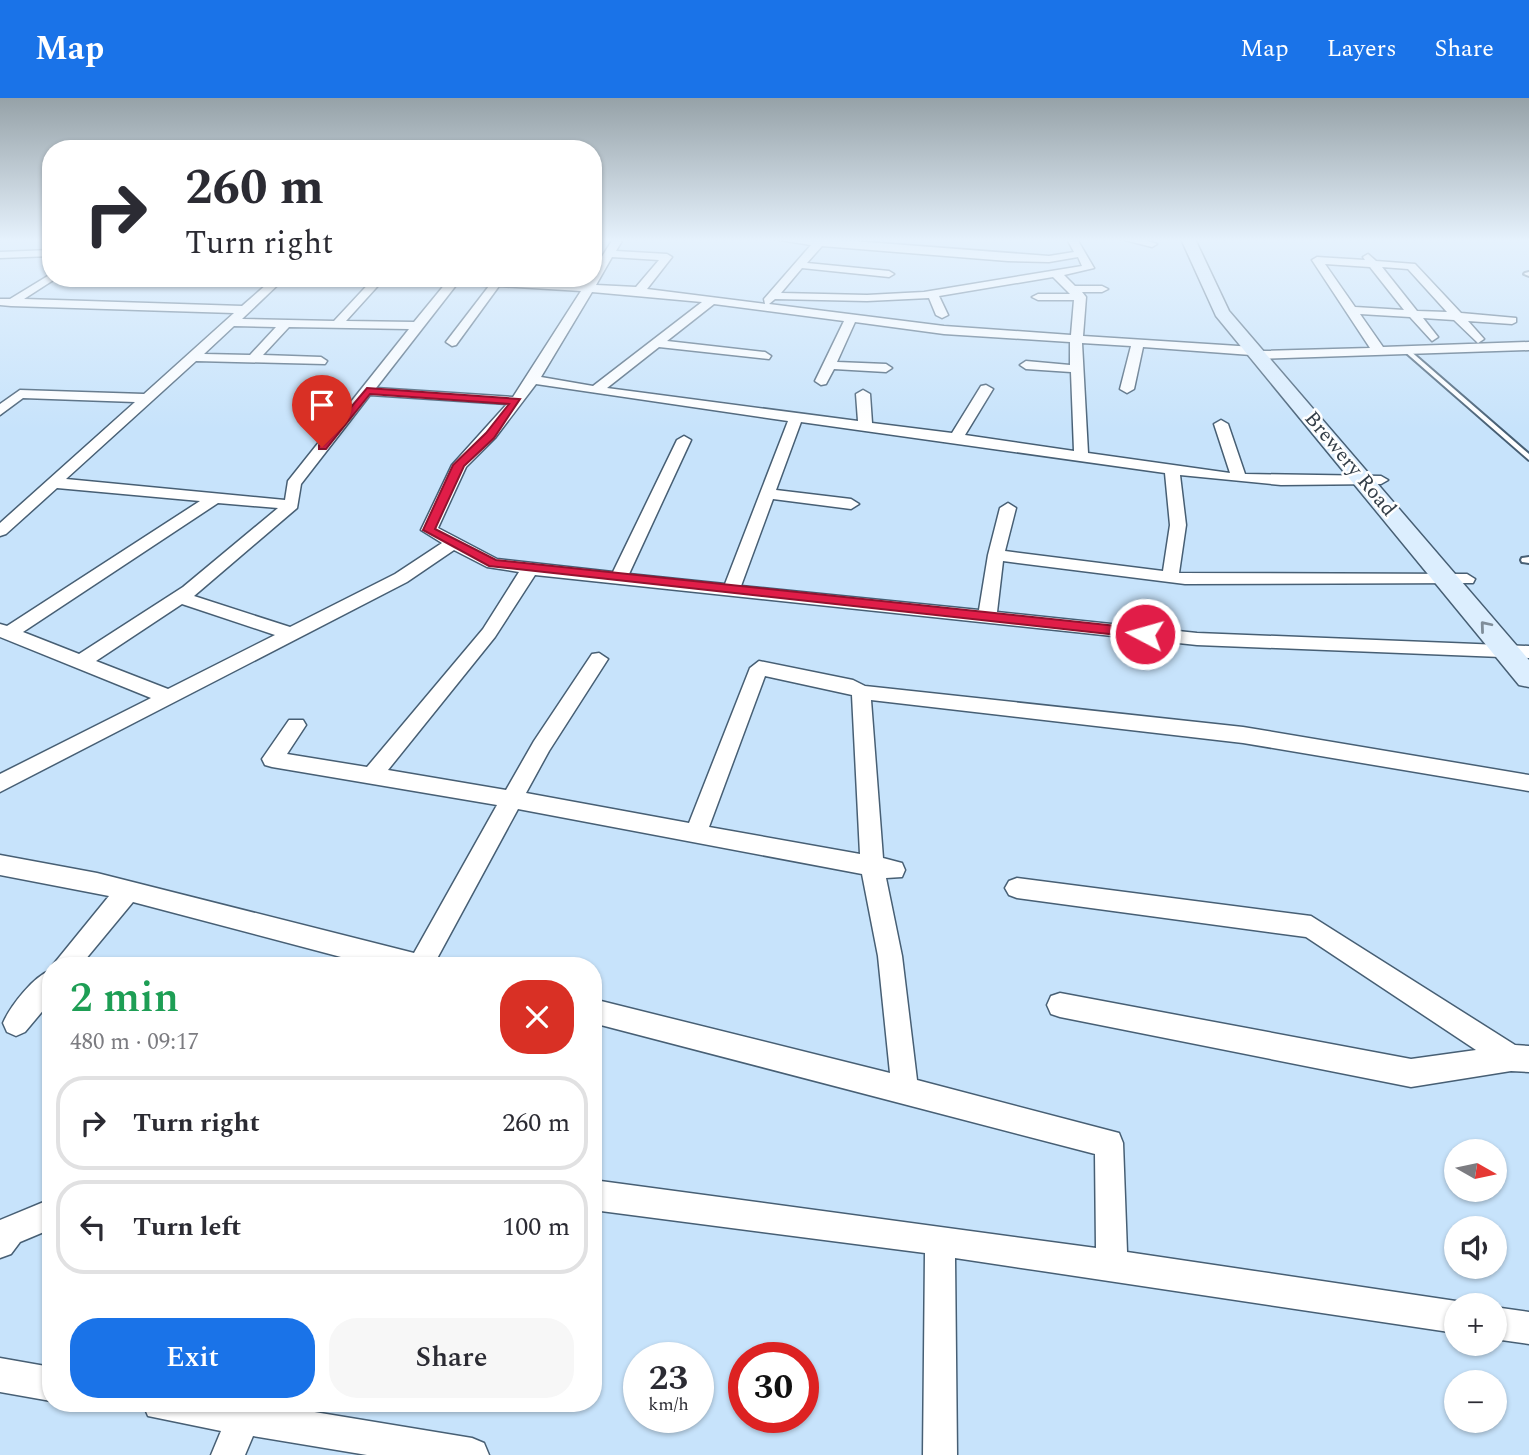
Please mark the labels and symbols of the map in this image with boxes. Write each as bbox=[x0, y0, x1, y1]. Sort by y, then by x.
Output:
pin bbox=[292, 375, 352, 447]
street label: Brewery Road bbox=[1296, 404, 1404, 524]
position arrow bbox=[1108, 597, 1182, 671]
one-way arrow bbox=[1481, 621, 1493, 634]
north arrow bbox=[1444, 1139, 1507, 1202]
speed limit sign: 30 bbox=[728, 1342, 819, 1433]

